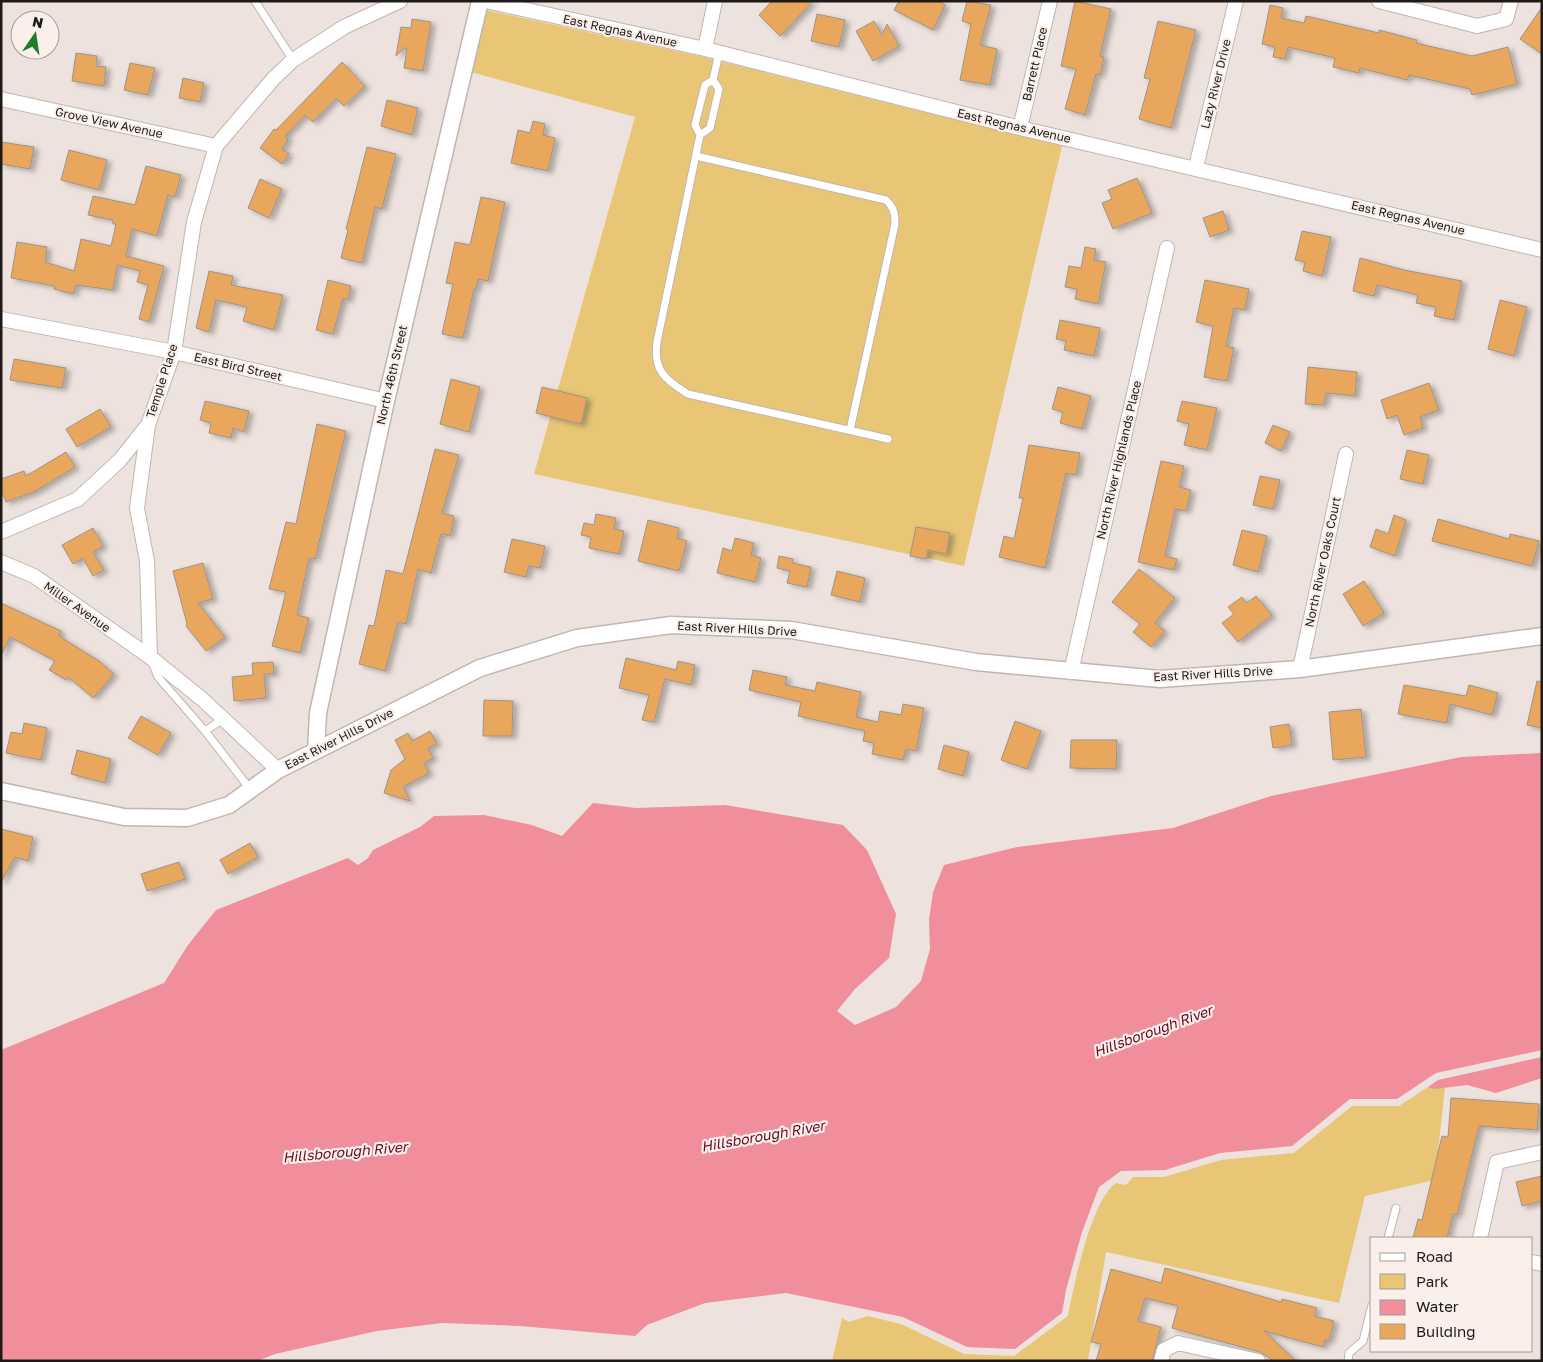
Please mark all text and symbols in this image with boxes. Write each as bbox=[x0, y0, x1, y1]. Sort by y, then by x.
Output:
north arrow bbox=[10, 10, 60, 60]
street label: East Regnas Avenue bbox=[562, 11, 679, 50]
text: N bbox=[31, 12, 45, 31]
street label: Barrett Place bbox=[1019, 25, 1050, 102]
street label: Lazy River Drive bbox=[1197, 37, 1234, 130]
street label: Grove View Avenue bbox=[54, 104, 164, 141]
street label: East Regnas Avenue bbox=[956, 105, 1073, 146]
street label: East Regnas Avenue bbox=[1350, 197, 1467, 238]
street label: North 46th Street bbox=[373, 323, 410, 426]
street label: Temple Place bbox=[142, 342, 181, 420]
street label: East Bird Street bbox=[193, 349, 284, 384]
street label: North River Highlands Place bbox=[1093, 379, 1144, 541]
street label: North River Oaks Court bbox=[1301, 495, 1344, 629]
street label: Miller Avenue bbox=[41, 578, 114, 635]
street label: East River Hills Drive bbox=[677, 618, 797, 639]
street label: East River Hills Drive bbox=[1153, 663, 1273, 684]
street label: East River Hills Drive bbox=[282, 705, 396, 772]
water label: Hillsborough River bbox=[1091, 1000, 1217, 1060]
water label: Hillsborough River bbox=[700, 1116, 828, 1155]
water label: Hillsborough River bbox=[282, 1137, 411, 1165]
legend bbox=[1370, 1237, 1533, 1352]
text: Road bbox=[1416, 1247, 1453, 1265]
text: Park bbox=[1416, 1272, 1449, 1290]
text: Water bbox=[1416, 1297, 1459, 1315]
text: Building bbox=[1416, 1322, 1476, 1340]

